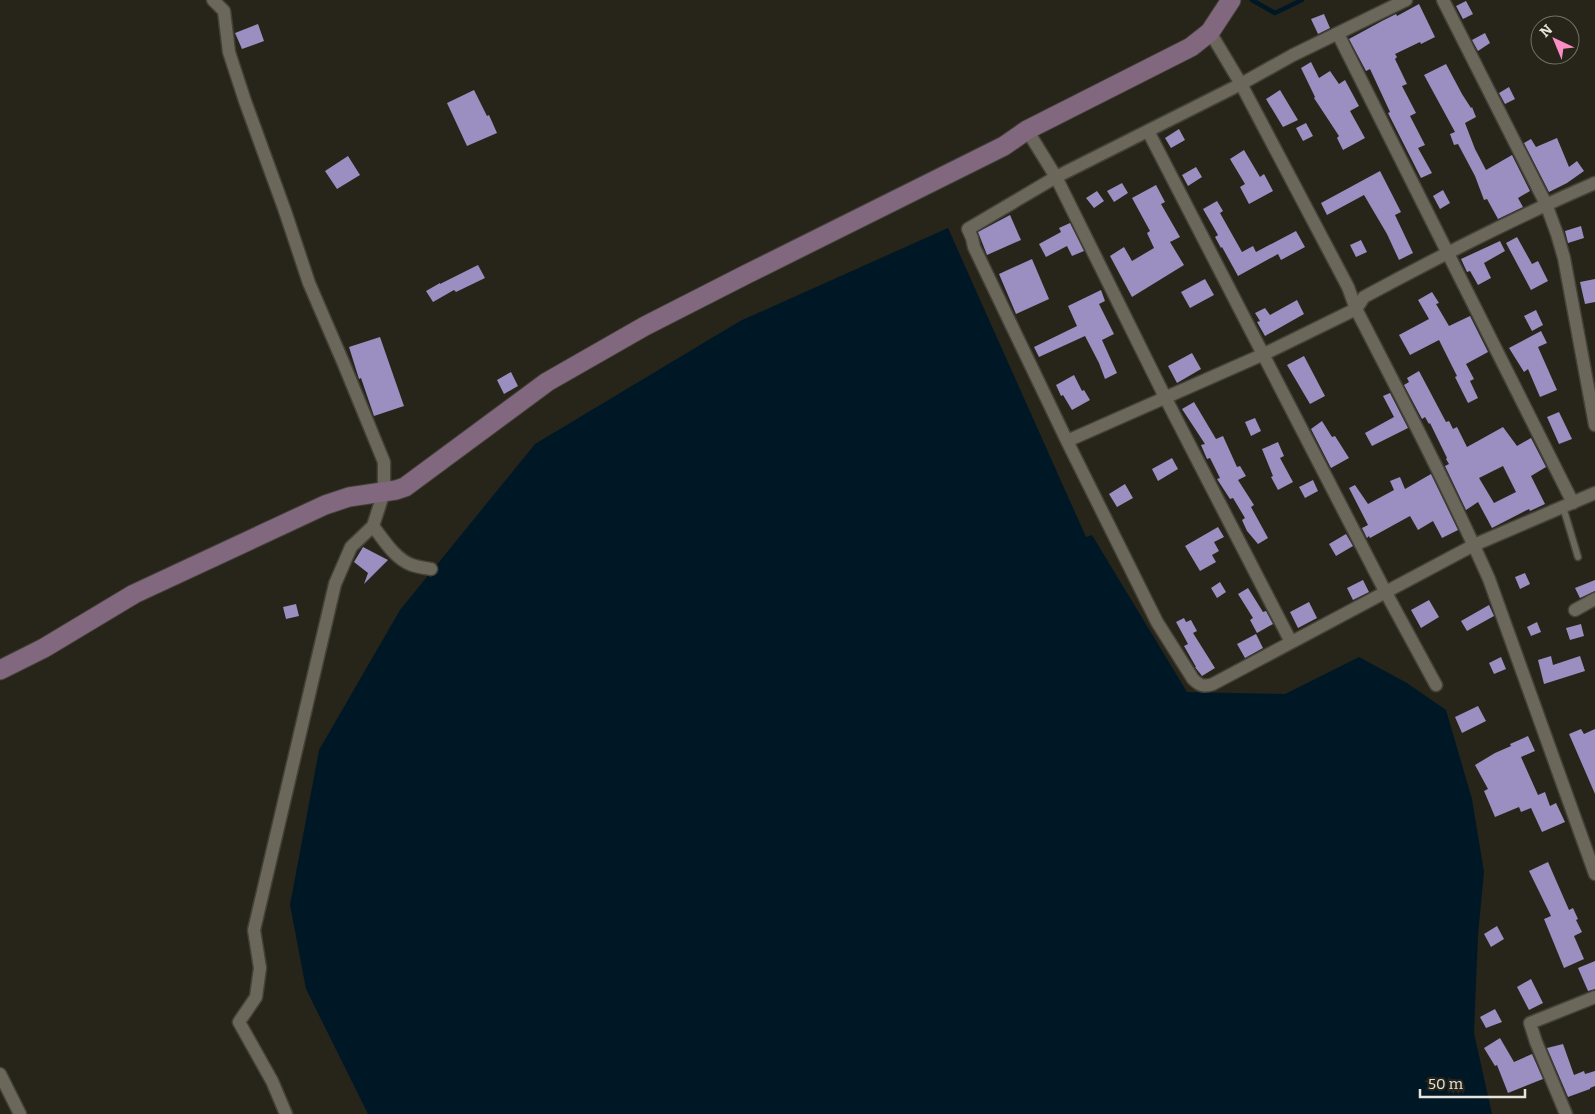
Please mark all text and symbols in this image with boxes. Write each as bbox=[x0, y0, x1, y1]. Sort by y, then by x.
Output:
north arrow bbox=[1530, 15, 1580, 65]
text: N bbox=[1537, 21, 1556, 41]
scale bar bbox=[1420, 1066, 1525, 1098]
text: 50 m bbox=[1428, 1075, 1464, 1093]

